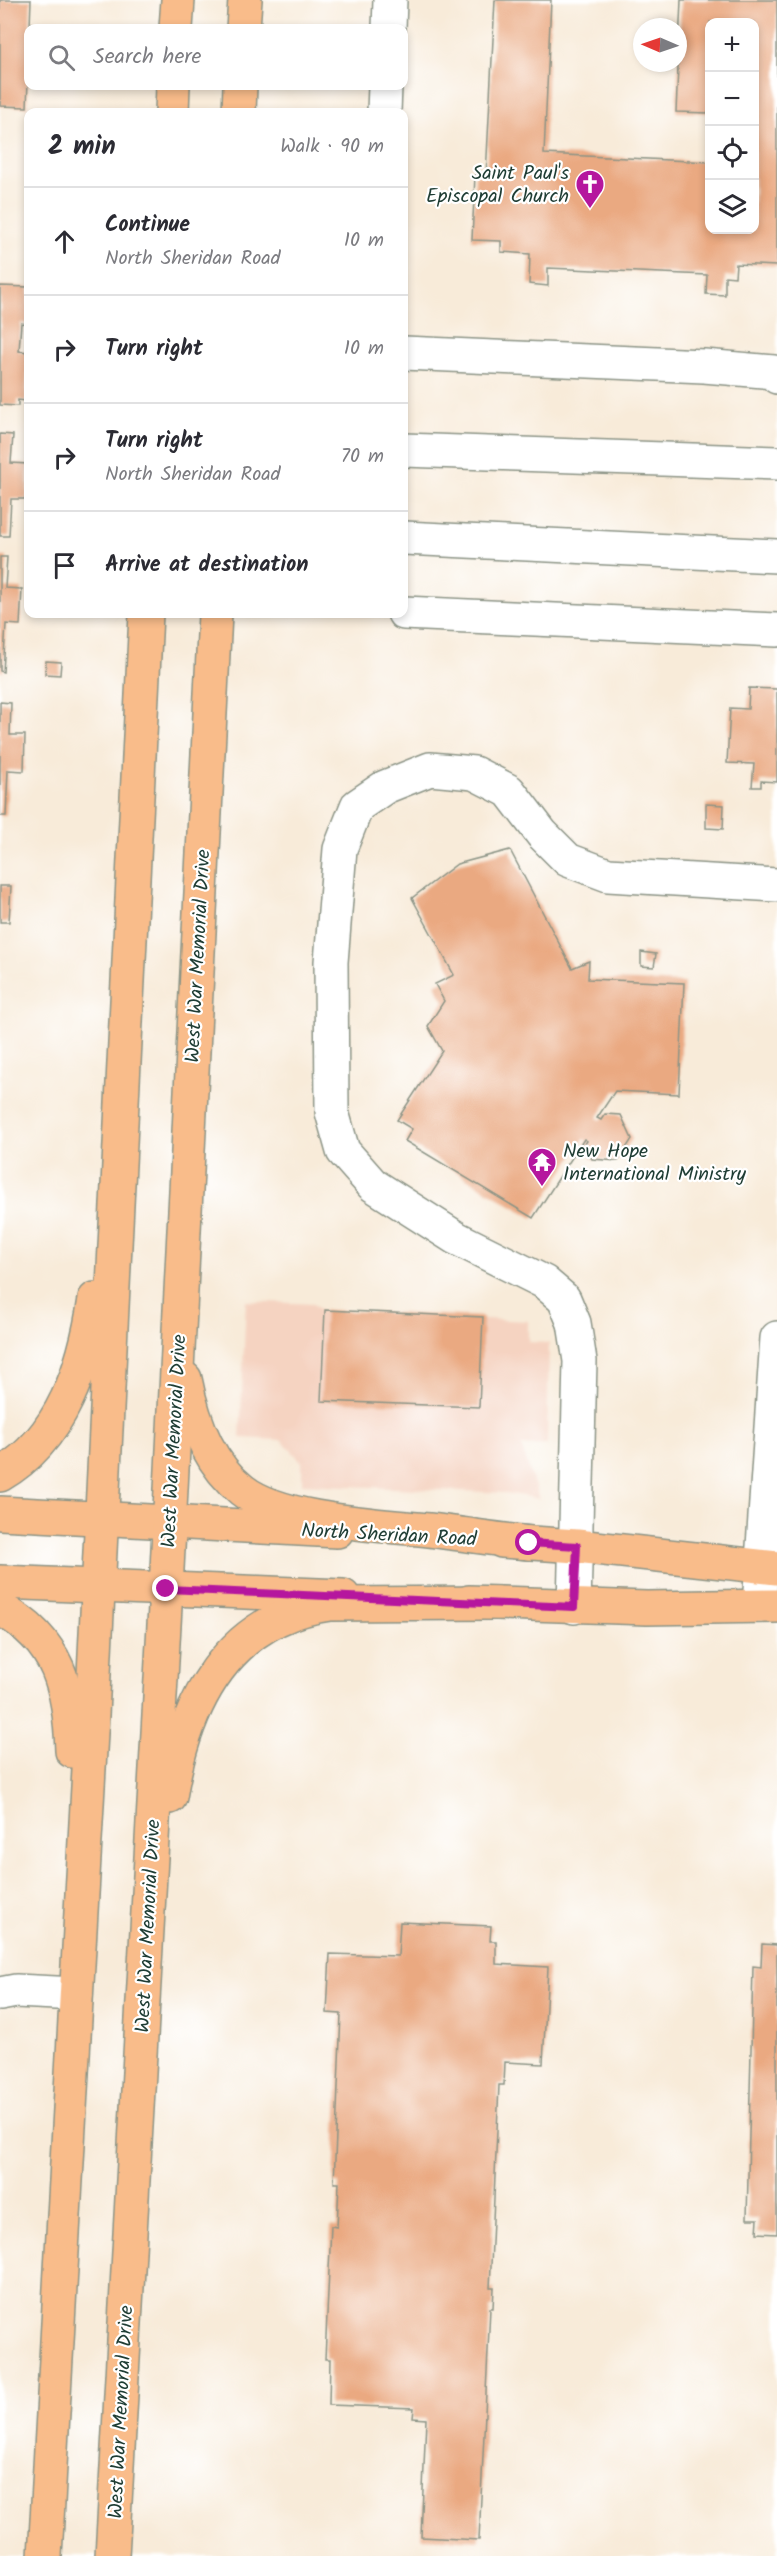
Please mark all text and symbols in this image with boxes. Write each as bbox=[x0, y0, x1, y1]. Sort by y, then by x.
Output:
north arrow bbox=[633, 18, 687, 72]
map controls bbox=[705, 18, 759, 234]
button: + bbox=[705, 18, 759, 72]
search box bbox=[24, 24, 408, 90]
text: Search here bbox=[93, 40, 201, 75]
icon: search bbox=[45, 41, 78, 74]
button: − bbox=[705, 72, 759, 126]
text: 2 min bbox=[48, 126, 116, 168]
button: locate bbox=[705, 126, 759, 180]
text: Walk · 90 m bbox=[280, 131, 384, 163]
place label: Saint Paul's Episcopal Church bbox=[426, 158, 569, 213]
church icon: Saint Paul's Episcopal Church bbox=[574, 168, 606, 210]
button: layers bbox=[705, 180, 759, 234]
text: Continue bbox=[105, 208, 190, 243]
icon: ahead bbox=[48, 225, 81, 258]
text: 10 m bbox=[344, 225, 384, 257]
text: North Sheridan Road bbox=[105, 243, 281, 275]
text: Turn right bbox=[105, 332, 203, 367]
icon: right bbox=[48, 333, 81, 366]
text: 10 m bbox=[344, 333, 384, 365]
text: Turn right bbox=[105, 424, 203, 459]
icon: right bbox=[48, 441, 81, 474]
text: 70 m bbox=[341, 441, 384, 473]
text: North Sheridan Road bbox=[105, 459, 281, 491]
text: Arrive at destination bbox=[105, 548, 308, 583]
icon: arrive bbox=[48, 549, 81, 582]
street label: West War Memorial Drive bbox=[177, 849, 221, 1064]
place label: New Hope International Ministry bbox=[563, 1136, 747, 1191]
temple icon: New Hope International Ministry bbox=[526, 1146, 558, 1188]
street label: West War Memorial Drive bbox=[153, 1334, 197, 1549]
street label: North Sheridan Road bbox=[300, 1515, 478, 1557]
route start bbox=[515, 1529, 541, 1555]
route end bbox=[152, 1575, 178, 1601]
street label: West War Memorial Drive bbox=[127, 1819, 171, 2034]
street label: West War Memorial Drive bbox=[100, 2305, 144, 2520]

